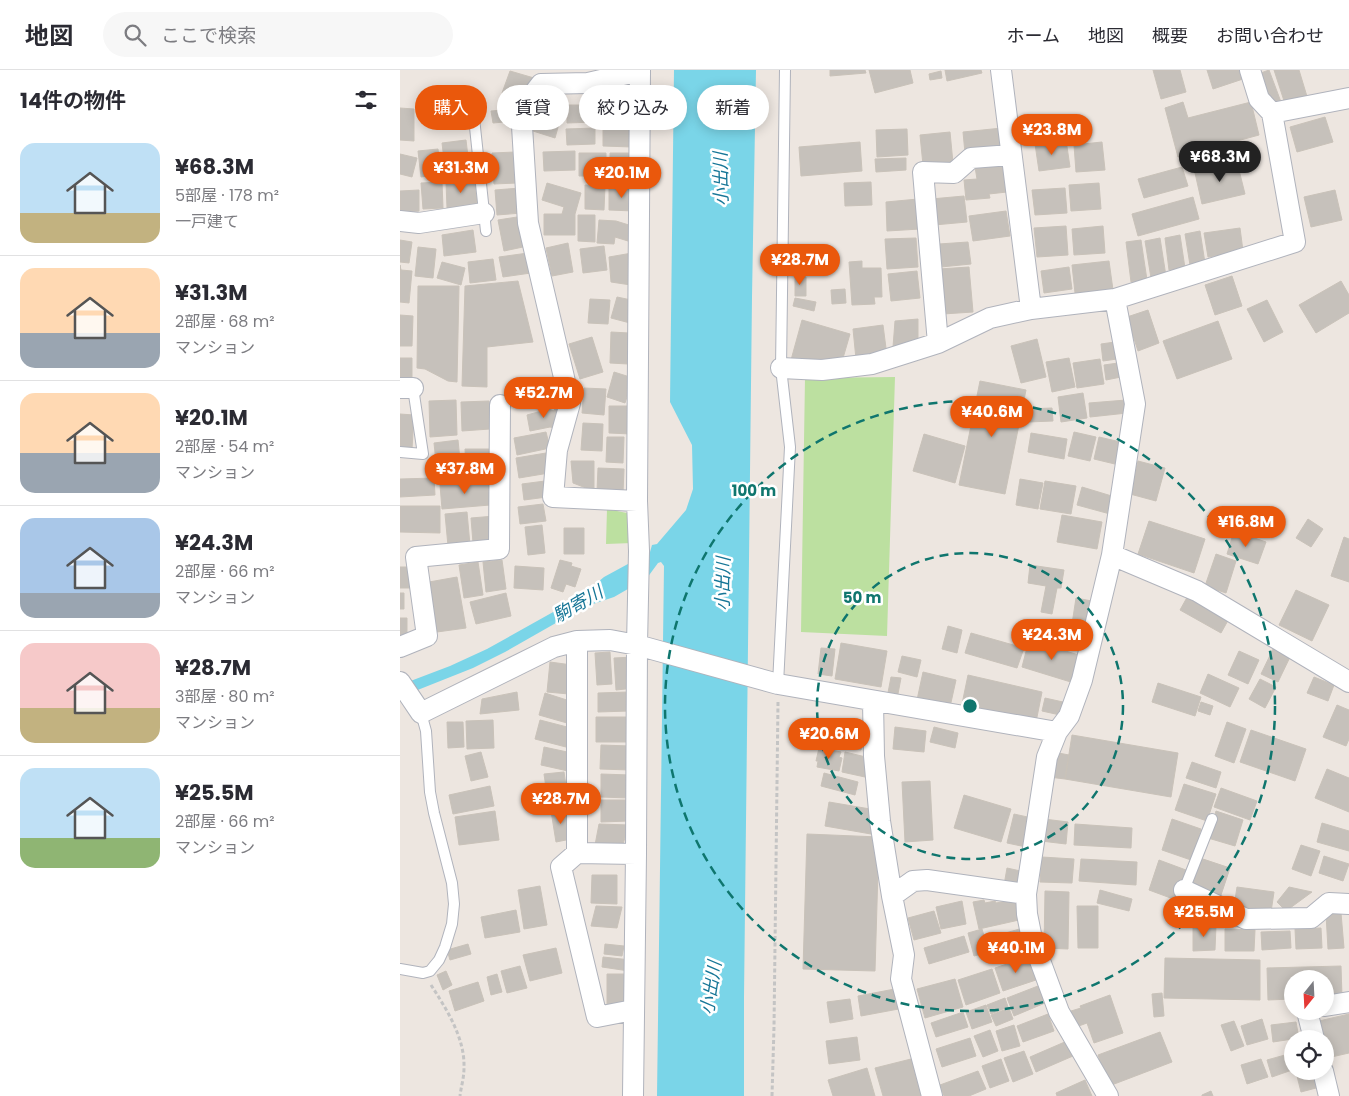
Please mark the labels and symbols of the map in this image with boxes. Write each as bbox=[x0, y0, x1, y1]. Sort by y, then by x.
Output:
pin: ¥23.8M bbox=[1011, 114, 1093, 156]
pin: ¥68.3M bbox=[1179, 140, 1261, 183]
water label: 小出川 bbox=[707, 150, 733, 206]
pin: ¥31.3M bbox=[420, 152, 502, 194]
pin: ¥20.1M bbox=[581, 156, 663, 199]
pin: ¥28.7M bbox=[759, 244, 841, 286]
pin: ¥52.7M bbox=[503, 376, 585, 419]
pin: ¥40.6M bbox=[951, 396, 1033, 438]
pin: ¥37.8M bbox=[424, 452, 506, 495]
text: 100 m bbox=[732, 480, 776, 501]
pin: ¥16.8M bbox=[1205, 506, 1287, 548]
water label: 小出川 bbox=[710, 555, 736, 611]
water label: 駒寄川 bbox=[548, 578, 609, 628]
text: 50 m bbox=[843, 587, 881, 608]
pin: ¥24.3M bbox=[1011, 618, 1093, 661]
centre of rings bbox=[961, 697, 979, 715]
pin: ¥20.6M bbox=[788, 718, 870, 760]
pin: ¥28.7M bbox=[520, 782, 602, 825]
pin: ¥25.5M bbox=[1163, 896, 1245, 938]
pin: ¥40.1M bbox=[975, 932, 1057, 974]
water label: 小出川 bbox=[694, 957, 727, 1017]
north arrow bbox=[1284, 970, 1334, 1020]

